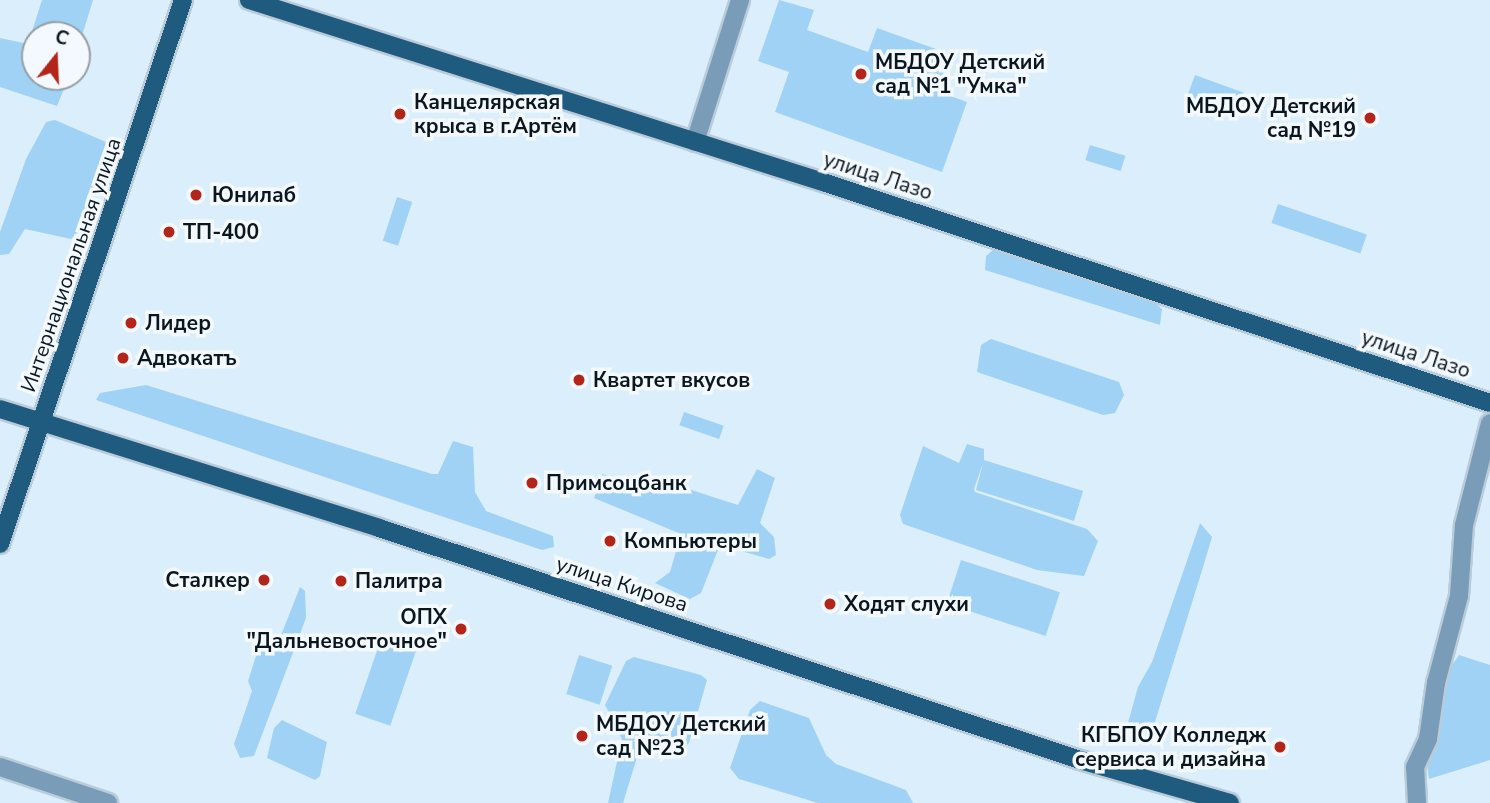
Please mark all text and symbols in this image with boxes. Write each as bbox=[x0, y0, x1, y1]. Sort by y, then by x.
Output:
north arrow bbox=[21, 21, 91, 91]
text: С bbox=[52, 24, 72, 52]
place label: МБДОУ Детский сад №1 "Умка" bbox=[875, 49, 1045, 99]
marker: МБДОУ Детский сад №1 "Умка" bbox=[853, 66, 869, 82]
place label: Канцелярская крыса в г.Артём bbox=[414, 89, 577, 139]
place label: МБДОУ Детский сад №19 bbox=[1186, 93, 1356, 143]
marker: Канцелярская крыса в г.Артём bbox=[392, 106, 408, 122]
marker: МБДОУ Детский сад №19 bbox=[1362, 110, 1378, 126]
street label: Интернациональная улица bbox=[16, 135, 126, 395]
street label: улица Лазо bbox=[820, 147, 936, 205]
place label: Юнилаб bbox=[212, 182, 296, 208]
marker: Юнилаб bbox=[186, 185, 206, 205]
place label: ТП-400 bbox=[183, 219, 259, 245]
marker: ТП-400 bbox=[161, 224, 177, 240]
place label: Лидер bbox=[145, 310, 211, 336]
marker: Лидер bbox=[123, 315, 139, 331]
street label: улица Лазо bbox=[1358, 325, 1474, 383]
place label: Адвокатъ bbox=[137, 345, 237, 371]
marker: Адвокатъ bbox=[115, 350, 131, 366]
place label: Квартет вкусов bbox=[593, 367, 750, 393]
marker: Квартет вкусов bbox=[571, 372, 587, 388]
place label: Примсоцбанк bbox=[546, 470, 686, 496]
marker: Примсоцбанк bbox=[524, 475, 540, 491]
place label: Компьютеры bbox=[624, 528, 757, 554]
marker: Компьютеры bbox=[602, 533, 618, 549]
street label: улица Кирова bbox=[553, 551, 691, 617]
place label: Сталкер bbox=[165, 567, 250, 593]
place label: Палитра bbox=[355, 568, 443, 594]
marker: Сталкер bbox=[256, 572, 272, 588]
marker: Палитра bbox=[333, 573, 349, 589]
place label: Ходят слухи bbox=[844, 591, 969, 617]
marker: Ходят слухи bbox=[822, 596, 838, 612]
place label: ОПХ "Дальневосточное" bbox=[246, 604, 447, 654]
marker: ОПХ "Дальневосточное" bbox=[453, 621, 469, 637]
place label: МБДОУ Детский сад №23 bbox=[596, 711, 766, 761]
place label: КГБПОУ Колледж сервиса и дизайна bbox=[1075, 722, 1266, 772]
marker: МБДОУ Детский сад №23 bbox=[574, 728, 590, 744]
marker: КГБПОУ Колледж сервиса и дизайна bbox=[1272, 739, 1288, 755]

